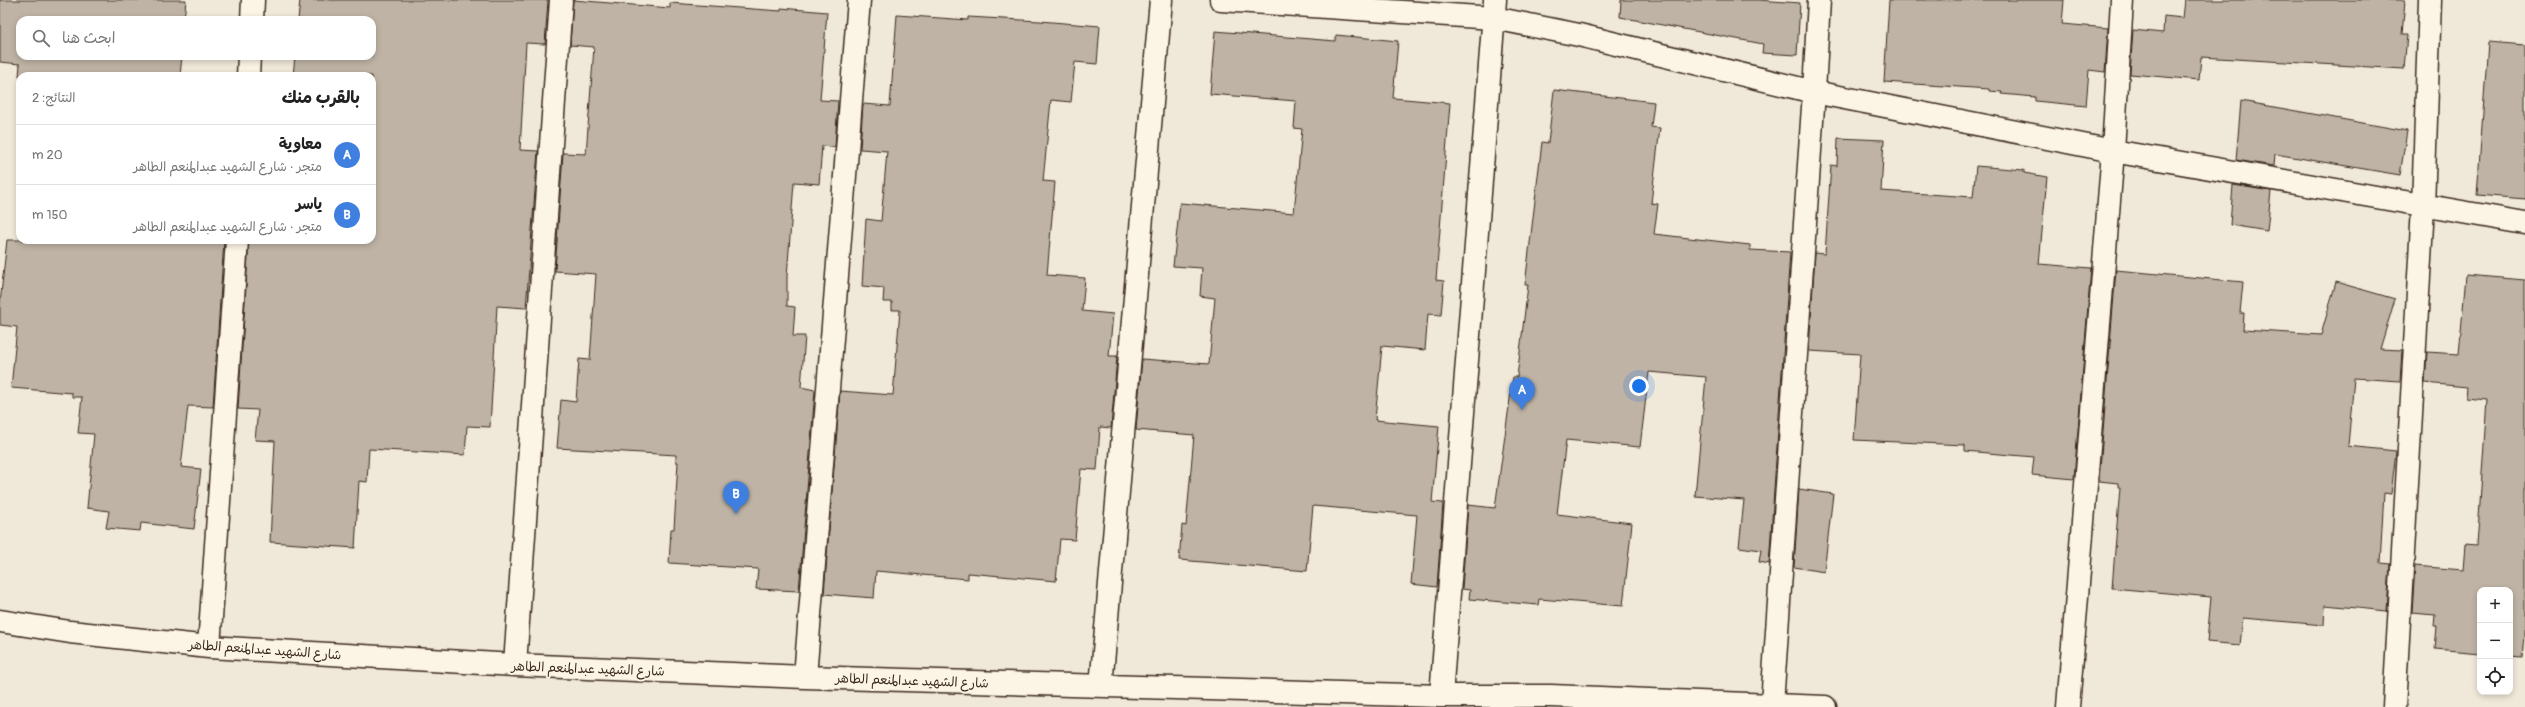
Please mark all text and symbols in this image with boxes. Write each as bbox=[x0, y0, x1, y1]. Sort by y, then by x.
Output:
search box bbox=[16, 16, 376, 60]
icon: search bbox=[30, 27, 52, 49]
text: ابحث هنا bbox=[62, 29, 115, 48]
text: بالقرب منك bbox=[282, 87, 360, 108]
text: النتائج: 2 bbox=[32, 90, 76, 106]
text: معاوية bbox=[279, 135, 322, 154]
text: 20 m bbox=[32, 147, 63, 163]
text: A bbox=[343, 147, 351, 163]
text: متجر · شارع الشهيد عبدالمنعم الطاهر bbox=[133, 159, 322, 175]
text: ياسر bbox=[296, 195, 322, 214]
text: 150 m bbox=[32, 207, 67, 223]
text: B bbox=[343, 207, 351, 223]
text: متجر · شارع الشهيد عبدالمنعم الطاهر bbox=[133, 219, 322, 235]
your location bbox=[1629, 376, 1649, 396]
pin: A bbox=[1509, 377, 1535, 410]
pin: B bbox=[723, 481, 749, 514]
map controls bbox=[2477, 587, 2513, 695]
button: + bbox=[2477, 587, 2513, 623]
button: − bbox=[2477, 623, 2513, 659]
street label: شارع الشهيد عبدالمنعم الطاهر bbox=[187, 637, 342, 665]
street label: شارع الشهيد عبدالمنعم الطاهر bbox=[510, 658, 665, 682]
button: locate bbox=[2477, 659, 2513, 695]
street label: شارع الشهيد عبدالمنعم الطاهر bbox=[834, 670, 989, 694]

